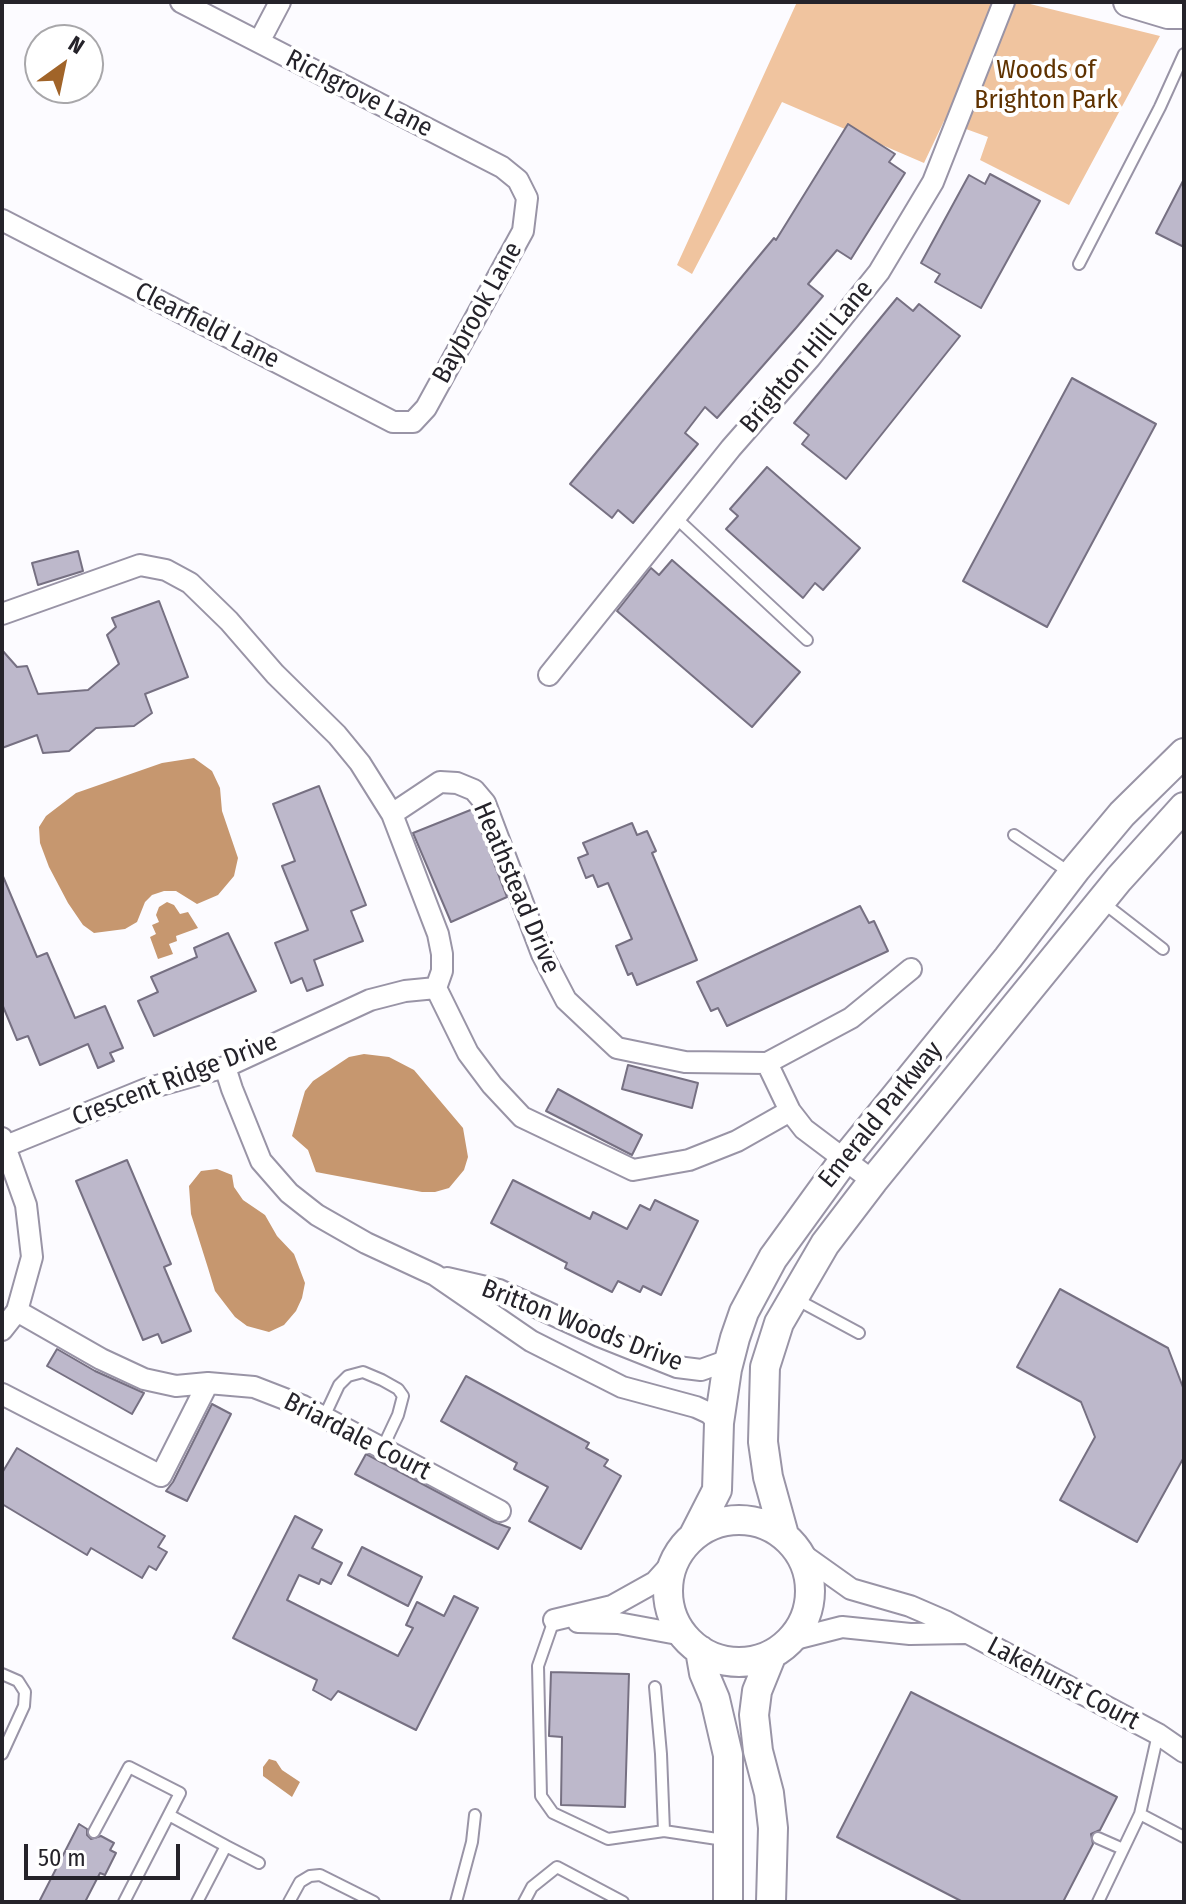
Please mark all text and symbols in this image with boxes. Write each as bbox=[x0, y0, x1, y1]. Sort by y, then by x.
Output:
north arrow bbox=[24, 24, 104, 104]
text: N bbox=[63, 30, 89, 60]
street label: Richgrove Lane bbox=[280, 44, 438, 144]
park label: Woods of Brighton Park bbox=[974, 55, 1118, 116]
street label: Baybrook Lane bbox=[426, 237, 530, 389]
street label: Brighton Hill Lane bbox=[734, 274, 880, 440]
street label: Clearfield Lane bbox=[130, 276, 284, 376]
street label: Heathstead Drive bbox=[466, 798, 566, 978]
street label: Crescent Ridge Drive bbox=[68, 1026, 282, 1134]
street label: Emerald Parkway bbox=[813, 1036, 949, 1194]
street label: Britton Woods Drive bbox=[477, 1273, 687, 1379]
street label: Briardale Court bbox=[278, 1387, 436, 1487]
street label: Lakehurst Court bbox=[981, 1631, 1145, 1737]
scale bar bbox=[28, 1828, 184, 1878]
text: 50 m bbox=[38, 1844, 86, 1872]

